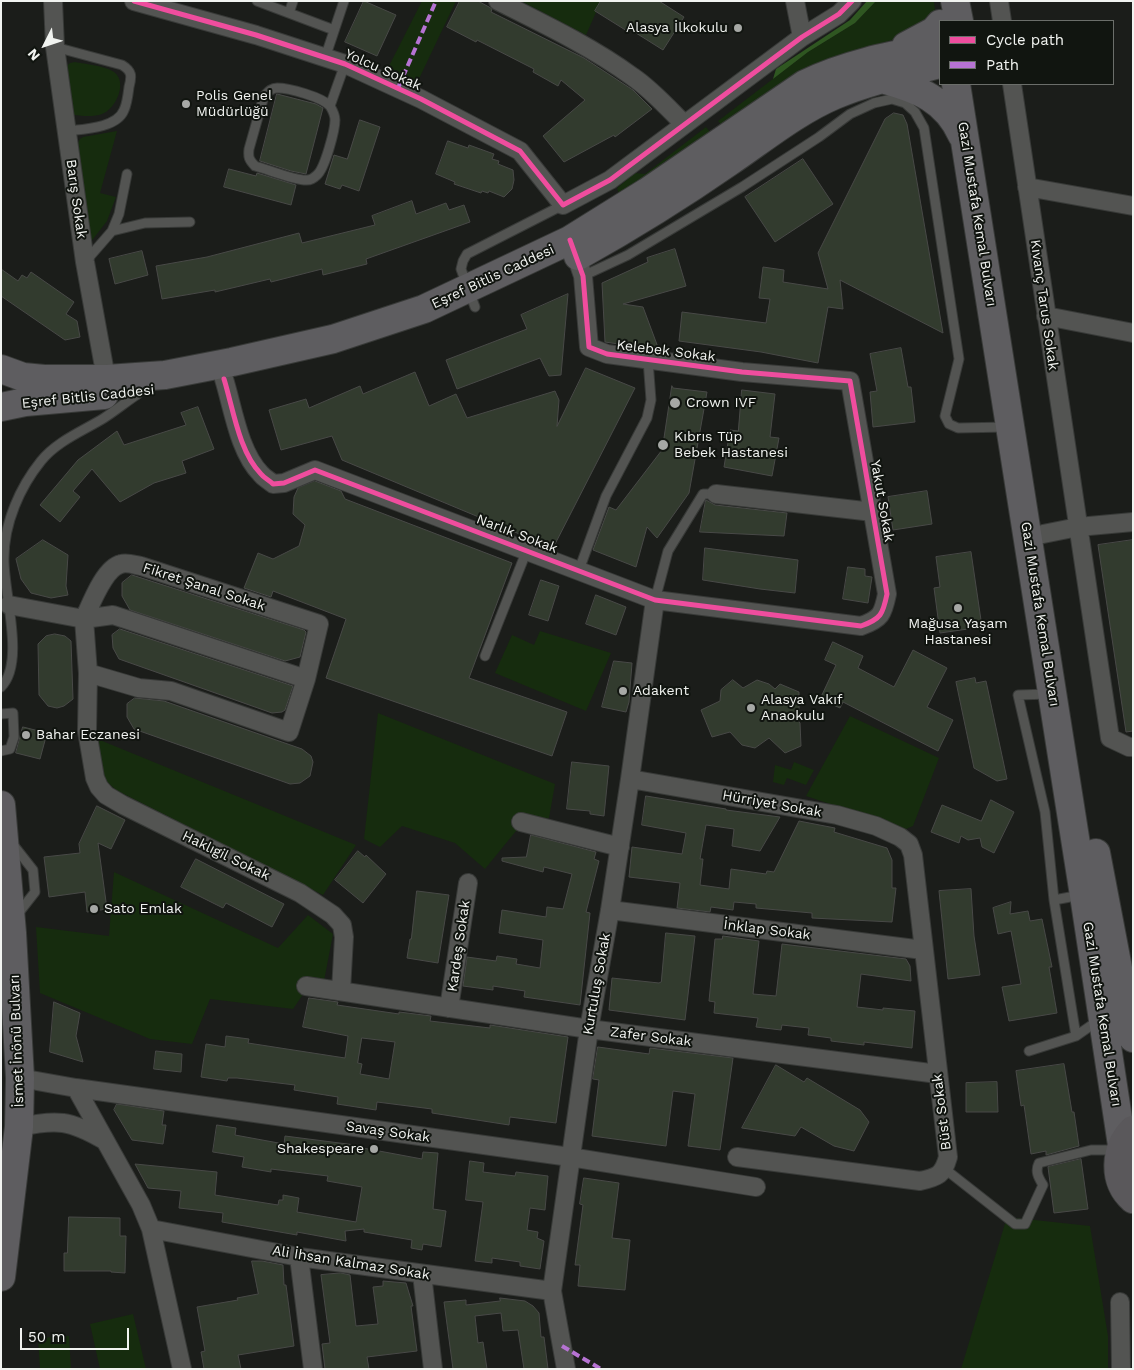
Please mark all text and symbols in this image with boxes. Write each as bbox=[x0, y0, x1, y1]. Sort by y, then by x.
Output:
north arrow bbox=[20, 20, 70, 70]
place label: Alasya İlkokulu bbox=[626, 20, 728, 36]
legend bbox=[939, 20, 1114, 85]
marker: Alasya İlkokulu bbox=[732, 22, 744, 34]
text: Cycle path bbox=[986, 31, 1064, 49]
text: N bbox=[24, 46, 43, 64]
street label: Yolcu Sokak bbox=[342, 46, 424, 94]
text: Path bbox=[986, 56, 1019, 74]
place label: Polis Genel Müdürlüğü bbox=[196, 88, 272, 120]
marker: Polis Genel Müdürlüğü bbox=[180, 98, 192, 110]
street label: Gazi Mustafa Kemal Bulvarı bbox=[954, 121, 1000, 307]
street label: Barış Sokak bbox=[62, 158, 90, 240]
street label: Kıvanç Tarus Sokak bbox=[1027, 239, 1061, 371]
street label: Eşref Bitlis Caddesi bbox=[429, 241, 557, 313]
street label: Kelebek Sokak bbox=[616, 337, 716, 365]
street label: Eşref Bitlis Caddesi bbox=[21, 382, 155, 412]
place label: Crown IVF bbox=[686, 395, 756, 411]
marker: Crown IVF bbox=[668, 396, 682, 410]
place label: Kıbrıs Tüp Bebek Hastanesi bbox=[674, 429, 788, 462]
marker: Kıbrıs Tüp Bebek Hastanesi bbox=[656, 438, 670, 452]
street label: Yakut Sokak bbox=[867, 459, 897, 543]
street label: Narlık Sokak bbox=[474, 511, 560, 557]
street label: Gazi Mustafa Kemal Bulvarı bbox=[1017, 521, 1063, 707]
street label: Fikret Şanal Sokak bbox=[141, 559, 267, 615]
marker: Mağusa Yaşam Hastanesi bbox=[952, 602, 964, 614]
place label: Mağusa Yaşam Hastanesi bbox=[908, 616, 1008, 648]
place label: Adakent bbox=[633, 683, 689, 699]
marker: Adakent bbox=[617, 685, 629, 697]
place label: Alasya Vakıf Anaokulu bbox=[761, 692, 842, 724]
marker: Alasya Vakıf Anaokulu bbox=[745, 702, 757, 714]
place label: Bahar Eczanesi bbox=[36, 727, 140, 743]
marker: Bahar Eczanesi bbox=[20, 729, 32, 741]
street label: Hürriyet Sokak bbox=[721, 787, 823, 821]
street label: Haklıgil Sokak bbox=[179, 828, 273, 884]
street label: Kardeş Sokak bbox=[444, 899, 474, 993]
place label: Sato Emlak bbox=[104, 901, 182, 917]
marker: Sato Emlak bbox=[88, 903, 100, 915]
street label: İnklap Sokak bbox=[723, 916, 811, 944]
street label: Gazi Mustafa Kemal Bulvarı bbox=[1079, 921, 1125, 1107]
street label: Kurtuluş Sokak bbox=[580, 932, 614, 1036]
street label: İsmet İnönü Bulvarı bbox=[6, 974, 28, 1108]
street label: Zafer Sokak bbox=[609, 1024, 693, 1050]
street label: Büst Sokak bbox=[929, 1073, 955, 1151]
street label: Savaş Sokak bbox=[345, 1118, 431, 1146]
place label: Shakespeare bbox=[277, 1141, 364, 1157]
marker: Shakespeare bbox=[368, 1143, 380, 1155]
street label: Ali İhsan Kalmaz Sokak bbox=[271, 1242, 431, 1284]
scale bar bbox=[22, 1318, 131, 1350]
text: 50 m bbox=[28, 1328, 65, 1346]

